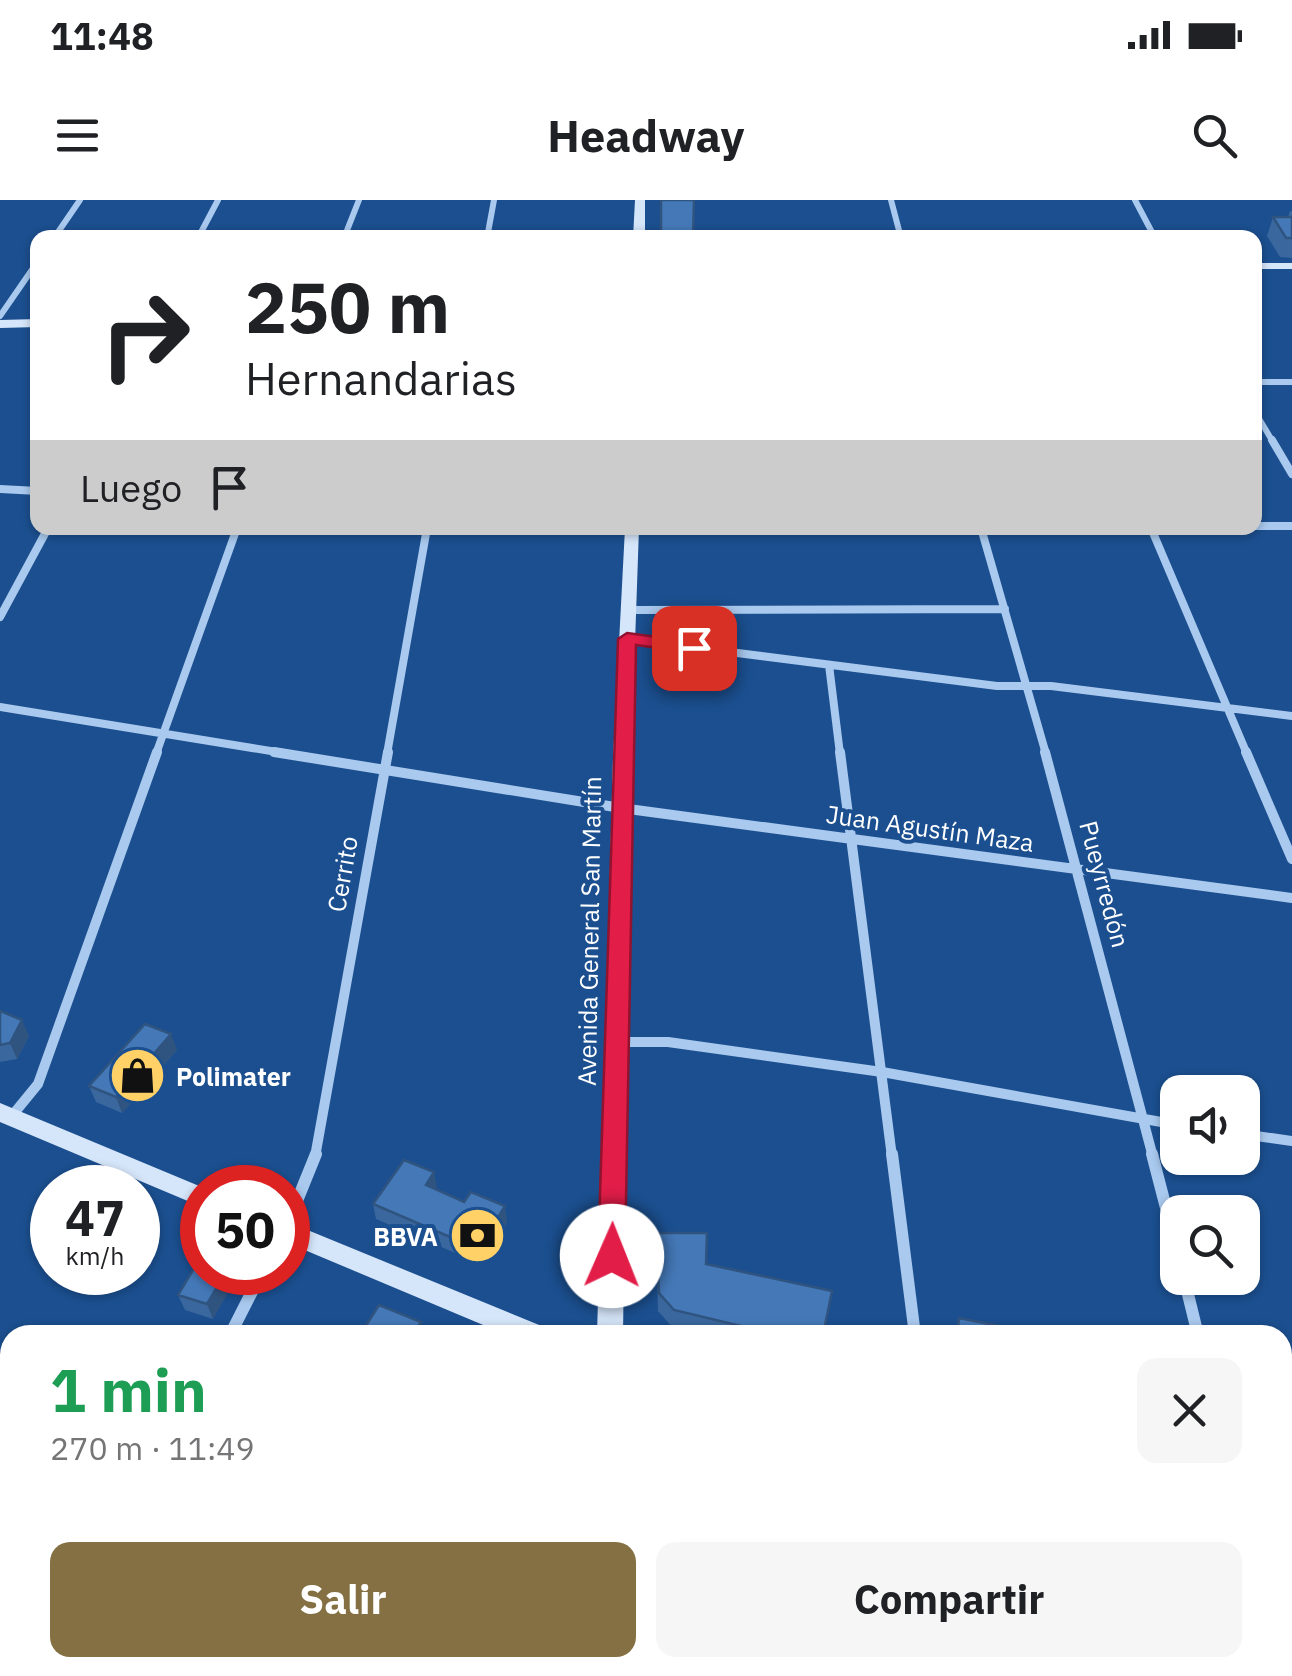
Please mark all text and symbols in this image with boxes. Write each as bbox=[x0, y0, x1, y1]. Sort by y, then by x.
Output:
text: 11:48 bbox=[50, 11, 154, 60]
text: Headway bbox=[547, 106, 745, 164]
icon: menu bbox=[50, 108, 105, 163]
icon: search bbox=[1187, 108, 1242, 163]
text: 250 m bbox=[245, 261, 450, 352]
icon: right bbox=[80, 270, 210, 400]
text: Hernandarias bbox=[245, 349, 517, 407]
icon: arrive bbox=[202, 460, 257, 515]
text: Luego bbox=[80, 463, 182, 512]
pin bbox=[652, 606, 737, 691]
icon: arrive bbox=[667, 621, 722, 676]
street label: Avenida General San Martín bbox=[570, 776, 608, 1086]
street label: Juan Agustín Maza bbox=[824, 797, 1036, 859]
street label: Pueyrredón bbox=[1072, 817, 1138, 951]
street label: Cerrito bbox=[319, 833, 365, 915]
shop icon: Polimater bbox=[107, 1046, 167, 1106]
place label: Polimater bbox=[176, 1060, 291, 1093]
map controls bbox=[1160, 1075, 1260, 1295]
button: sound bbox=[1160, 1075, 1260, 1175]
speed limit sign: 50 bbox=[180, 1165, 310, 1295]
text: 47 bbox=[65, 1185, 125, 1250]
button: search bbox=[1160, 1195, 1260, 1295]
position arrow bbox=[560, 1204, 664, 1308]
bank icon: BBVA bbox=[447, 1206, 507, 1266]
place label: BBVA bbox=[373, 1220, 438, 1253]
text: km/h bbox=[66, 1239, 124, 1272]
text: 1 min bbox=[50, 1350, 207, 1429]
button: close bbox=[1137, 1358, 1242, 1463]
text: 270 m · 11:49 bbox=[50, 1427, 255, 1469]
button: Salir bbox=[50, 1542, 636, 1657]
button: Compartir bbox=[656, 1542, 1242, 1657]

